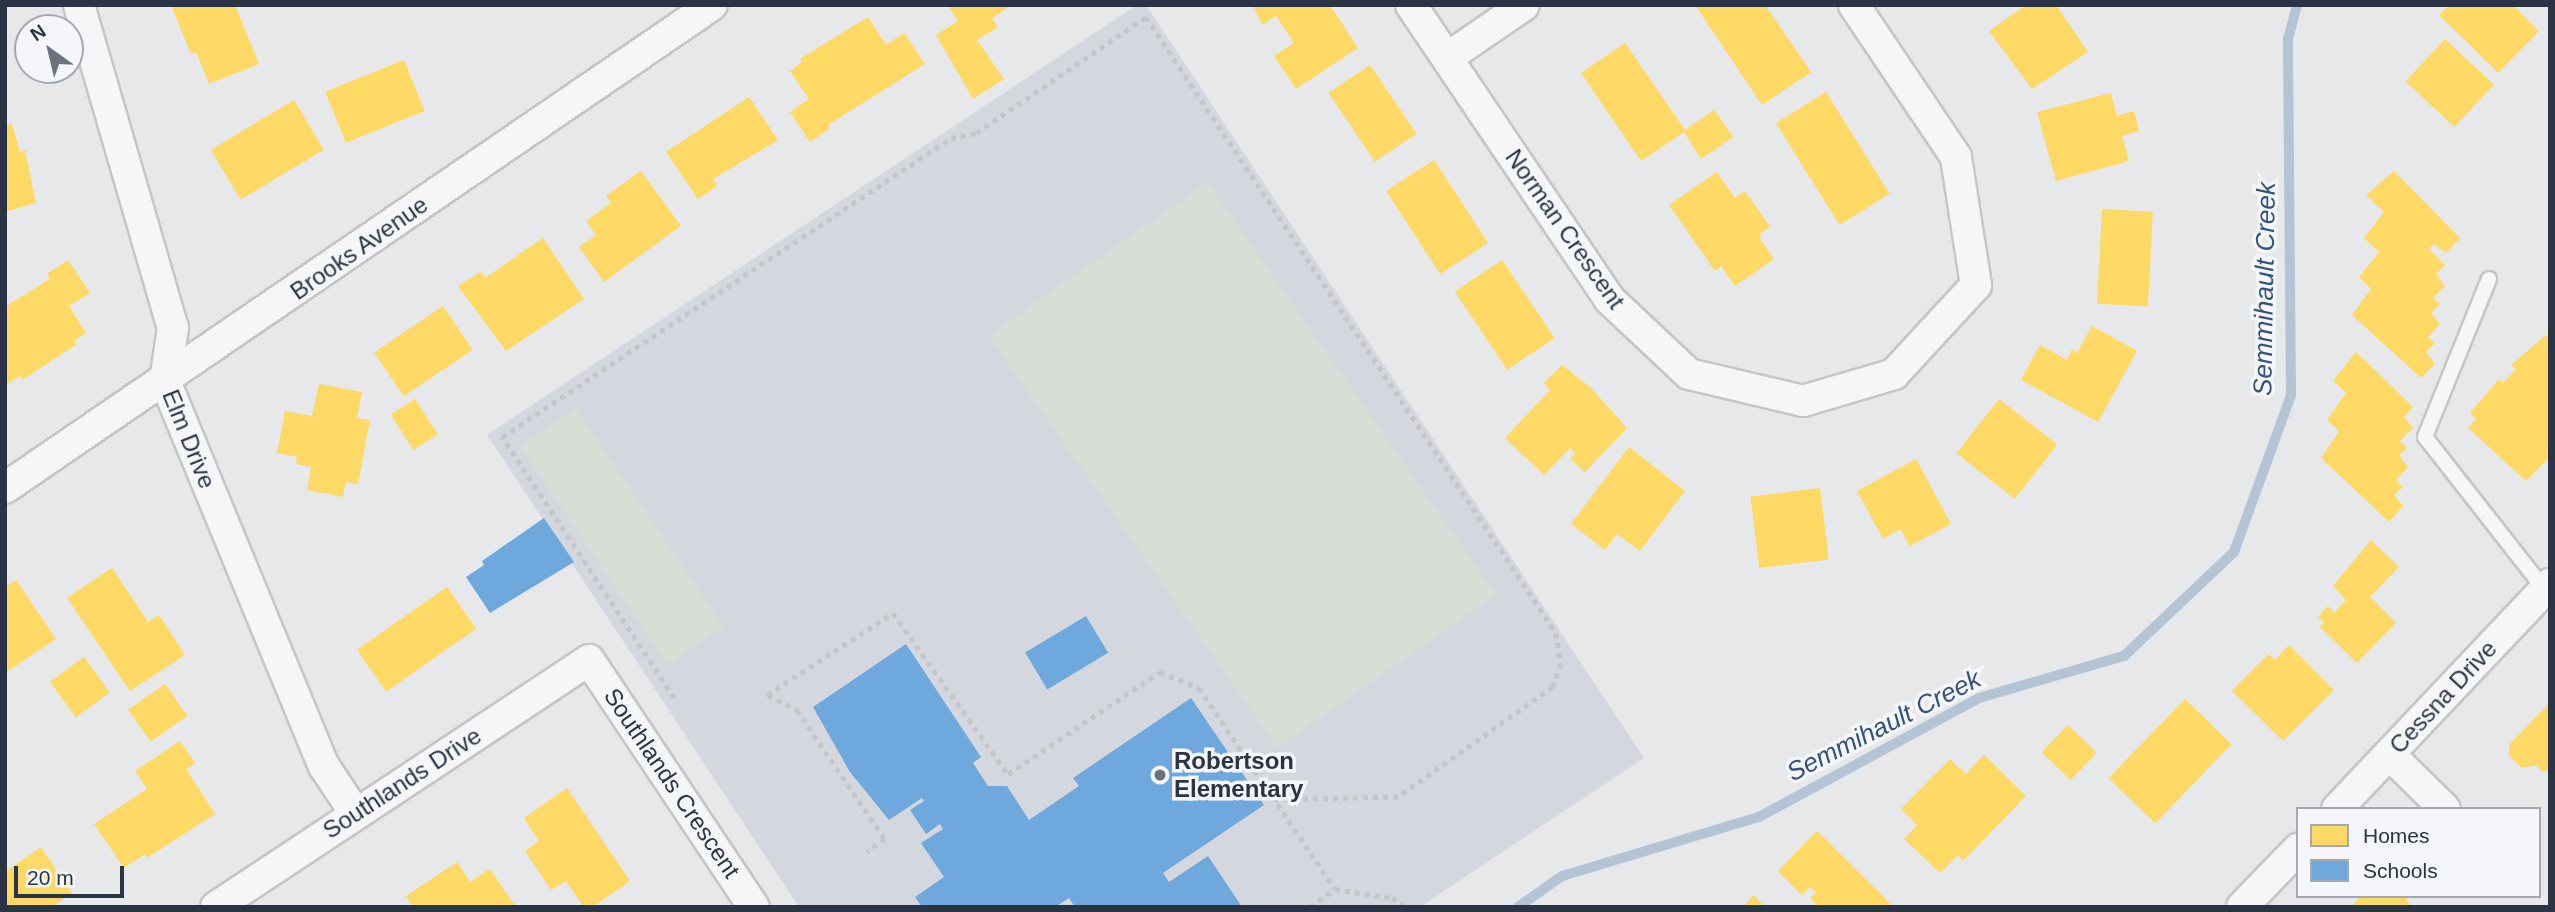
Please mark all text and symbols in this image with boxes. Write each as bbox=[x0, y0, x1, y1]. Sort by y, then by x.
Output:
north arrow bbox=[14, 14, 84, 84]
text: N bbox=[27, 20, 50, 45]
street label: Norman Crescent bbox=[1499, 144, 1631, 314]
water label: Semmihault Creek bbox=[2248, 182, 2282, 396]
street label: Brooks Avenue bbox=[284, 190, 434, 306]
street label: Elm Drive bbox=[156, 385, 222, 493]
street label: Cessna Drive bbox=[2383, 635, 2503, 759]
water label: Semmihault Creek bbox=[1782, 664, 1986, 788]
street label: Southlands Crescent bbox=[598, 683, 746, 883]
street label: Southlands Drive bbox=[318, 721, 486, 845]
place label: Robertson Elementary bbox=[1174, 747, 1303, 803]
marker: Robertson Elementary bbox=[1152, 767, 1168, 783]
legend bbox=[2296, 807, 2541, 898]
text: Homes bbox=[2363, 824, 2430, 847]
scale bar bbox=[18, 852, 128, 896]
text: Schools bbox=[2363, 859, 2438, 882]
text: 20 m bbox=[27, 866, 74, 889]

